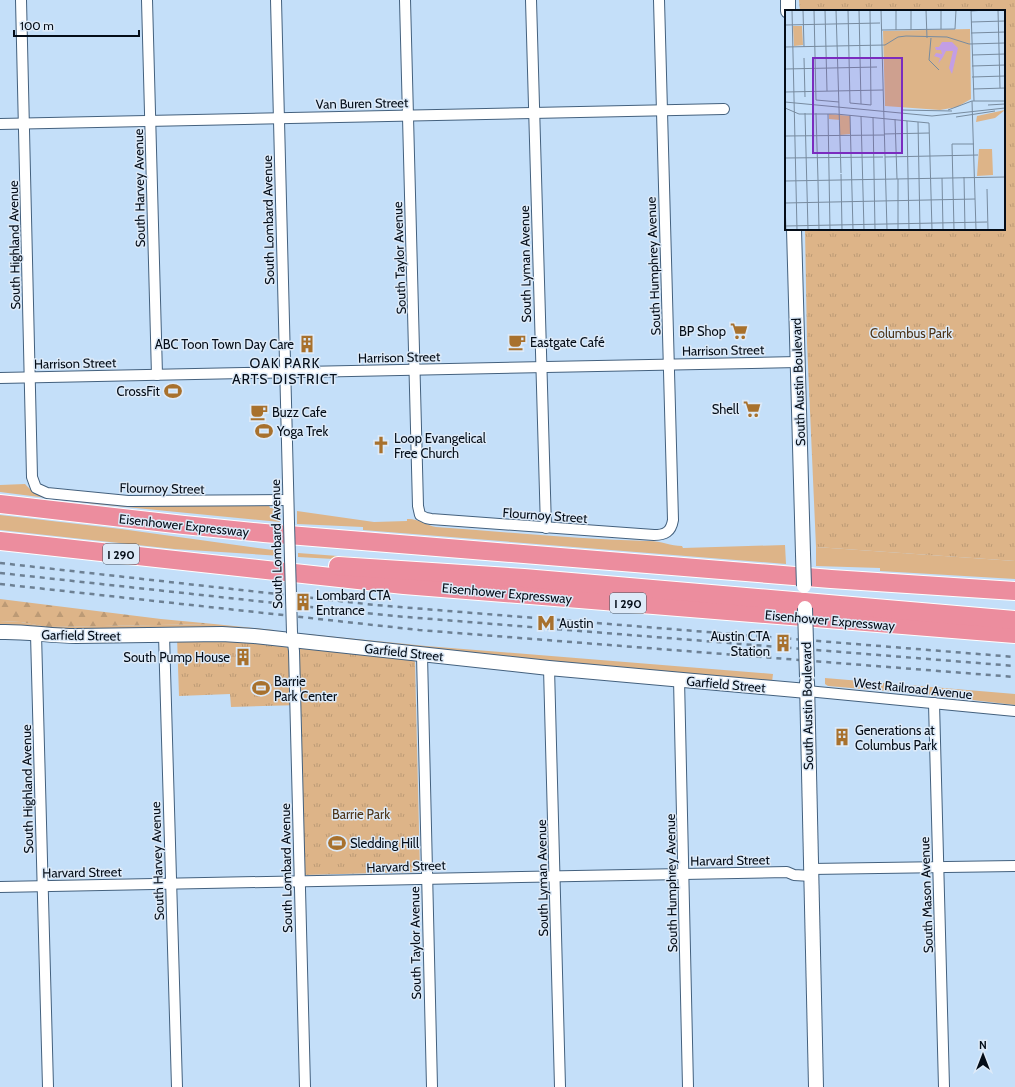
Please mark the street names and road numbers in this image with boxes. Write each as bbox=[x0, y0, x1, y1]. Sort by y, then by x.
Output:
street label: Van Buren Street bbox=[316, 94, 409, 112]
street label: South Harvey Avenue bbox=[130, 128, 148, 248]
street label: South Lombard Avenue bbox=[259, 155, 277, 285]
street label: South Highland Avenue bbox=[5, 180, 23, 310]
street label: South Humphrey Avenue bbox=[643, 196, 663, 336]
street label: South Taylor Avenue bbox=[389, 201, 409, 315]
street label: South Lyman Avenue bbox=[516, 205, 534, 323]
street label: South Austin Boulevard bbox=[788, 318, 808, 446]
street label: Harrison Street bbox=[682, 341, 765, 359]
street label: Harrison Street bbox=[358, 348, 441, 366]
street label: Harrison Street bbox=[34, 354, 117, 372]
street label: Flournoy Street bbox=[119, 479, 205, 497]
street label: South Lombard Avenue bbox=[267, 479, 285, 609]
street label: Flournoy Street bbox=[502, 504, 589, 526]
street label: Eisenhower Expressway bbox=[118, 510, 250, 540]
road number: I 290 bbox=[103, 544, 139, 564]
street label: Eisenhower Expressway bbox=[441, 579, 573, 607]
road number: I 290 bbox=[610, 593, 646, 613]
street label: Eisenhower Expressway bbox=[764, 606, 896, 634]
street label: Garfield Street bbox=[41, 626, 121, 644]
street label: Garfield Street bbox=[364, 640, 445, 664]
street label: South Austin Boulevard bbox=[798, 642, 816, 770]
street label: Garfield Street bbox=[686, 673, 767, 695]
street label: West Railroad Avenue bbox=[853, 674, 974, 702]
street label: South Highland Avenue bbox=[18, 724, 36, 854]
street label: South Harvey Avenue bbox=[147, 801, 167, 921]
street label: South Lombard Avenue bbox=[277, 803, 295, 933]
street label: South Humphrey Avenue bbox=[662, 813, 680, 952]
street label: South Lyman Avenue bbox=[533, 819, 551, 937]
street label: South Mason Avenue bbox=[916, 836, 936, 954]
street label: Harvard Street bbox=[690, 851, 770, 869]
street label: Harvard Street bbox=[366, 857, 447, 875]
street label: Harvard Street bbox=[42, 863, 122, 881]
street label: South Taylor Avenue bbox=[406, 886, 424, 1000]

